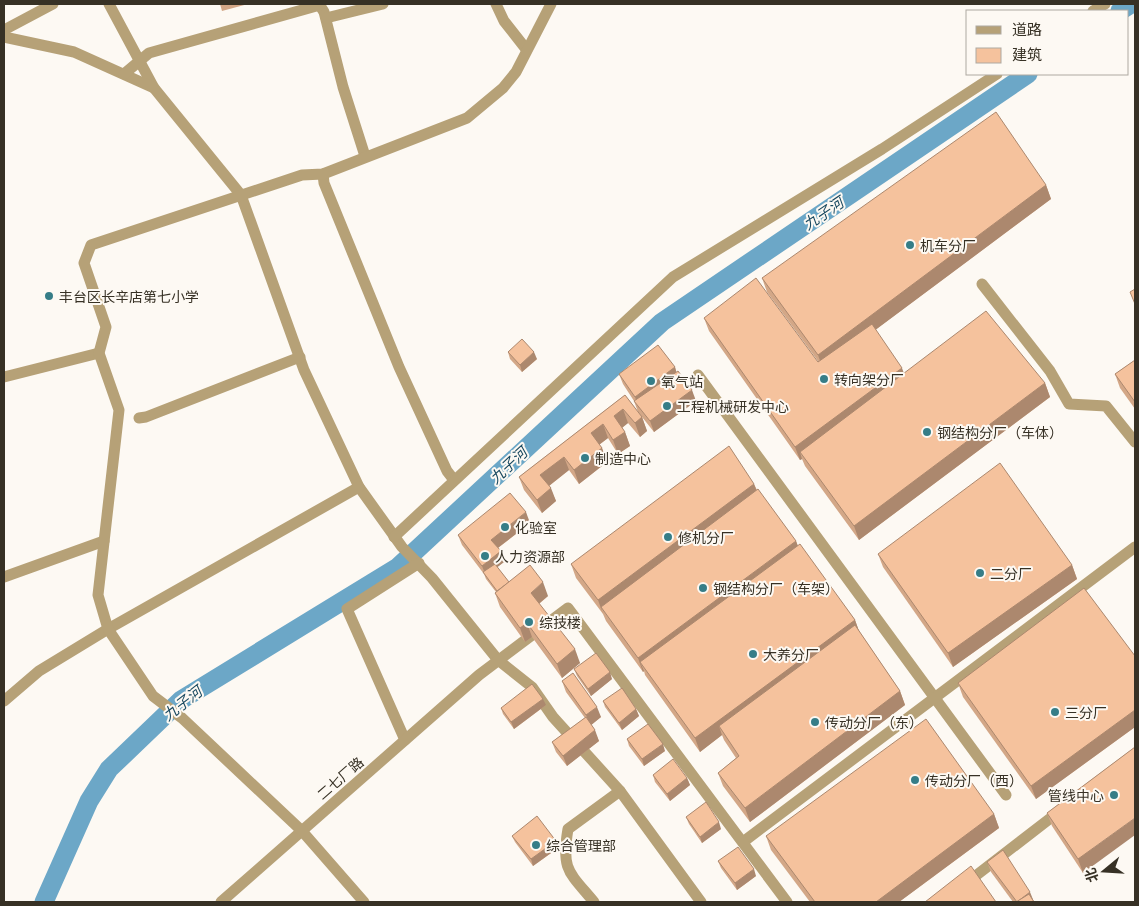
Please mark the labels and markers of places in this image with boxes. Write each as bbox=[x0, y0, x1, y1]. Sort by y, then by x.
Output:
place label: 机车分厂 bbox=[920, 237, 976, 254]
marker: 机车分厂 bbox=[904, 239, 916, 251]
place label: 丰台区长辛店第七小学 bbox=[59, 288, 199, 305]
marker: 丰台区长辛店第七小学 bbox=[43, 290, 55, 302]
place label: 转向架分厂 bbox=[834, 371, 904, 388]
place label: 氧气站 bbox=[661, 373, 703, 390]
marker: 转向架分厂 bbox=[818, 373, 830, 385]
marker: 氧气站 bbox=[645, 375, 657, 387]
place label: 工程机械研发中心 bbox=[677, 398, 789, 415]
marker: 工程机械研发中心 bbox=[661, 400, 673, 412]
place label: 钢结构分厂（车体） bbox=[937, 424, 1063, 441]
marker: 钢结构分厂（车体） bbox=[921, 426, 933, 438]
place label: 制造中心 bbox=[595, 450, 651, 467]
marker: 制造中心 bbox=[579, 452, 591, 464]
place label: 化验室 bbox=[515, 519, 557, 536]
marker: 化验室 bbox=[499, 521, 511, 533]
place label: 修机分厂 bbox=[678, 529, 734, 546]
marker: 修机分厂 bbox=[662, 531, 674, 543]
place label: 人力资源部 bbox=[495, 548, 565, 565]
marker: 人力资源部 bbox=[479, 550, 491, 562]
place label: 二分厂 bbox=[990, 565, 1032, 582]
marker: 二分厂 bbox=[974, 567, 986, 579]
place label: 钢结构分厂（车架） bbox=[713, 580, 839, 597]
marker: 钢结构分厂（车架） bbox=[697, 582, 709, 594]
place label: 综技楼 bbox=[539, 614, 581, 631]
marker: 综技楼 bbox=[523, 616, 535, 628]
place label: 大养分厂 bbox=[763, 646, 819, 663]
marker: 大养分厂 bbox=[747, 648, 759, 660]
place label: 三分厂 bbox=[1065, 704, 1107, 721]
marker: 三分厂 bbox=[1049, 706, 1061, 718]
place label: 传动分厂（东） bbox=[825, 714, 923, 731]
marker: 传动分厂（东） bbox=[809, 716, 821, 728]
place label: 传动分厂（西） bbox=[925, 772, 1023, 789]
marker: 传动分厂（西） bbox=[909, 774, 921, 786]
place label: 管线中心 bbox=[1048, 787, 1104, 804]
marker: 管线中心 bbox=[1108, 789, 1120, 801]
place label: 综合管理部 bbox=[546, 837, 616, 854]
marker: 综合管理部 bbox=[530, 839, 542, 851]

